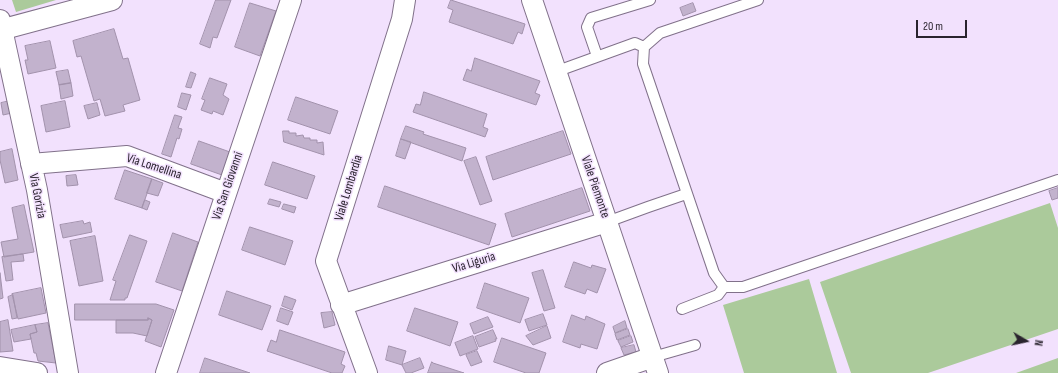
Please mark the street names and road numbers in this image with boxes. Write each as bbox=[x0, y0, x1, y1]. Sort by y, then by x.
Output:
street label: Via San Giovanni bbox=[209, 150, 247, 222]
street label: Via Lomellina bbox=[124, 151, 184, 183]
street label: Viale Lombardia bbox=[332, 153, 366, 223]
street label: Viale Piemonte bbox=[577, 154, 613, 220]
street label: Via Gorizia bbox=[25, 172, 49, 220]
street label: Via Liguria bbox=[451, 249, 497, 277]

